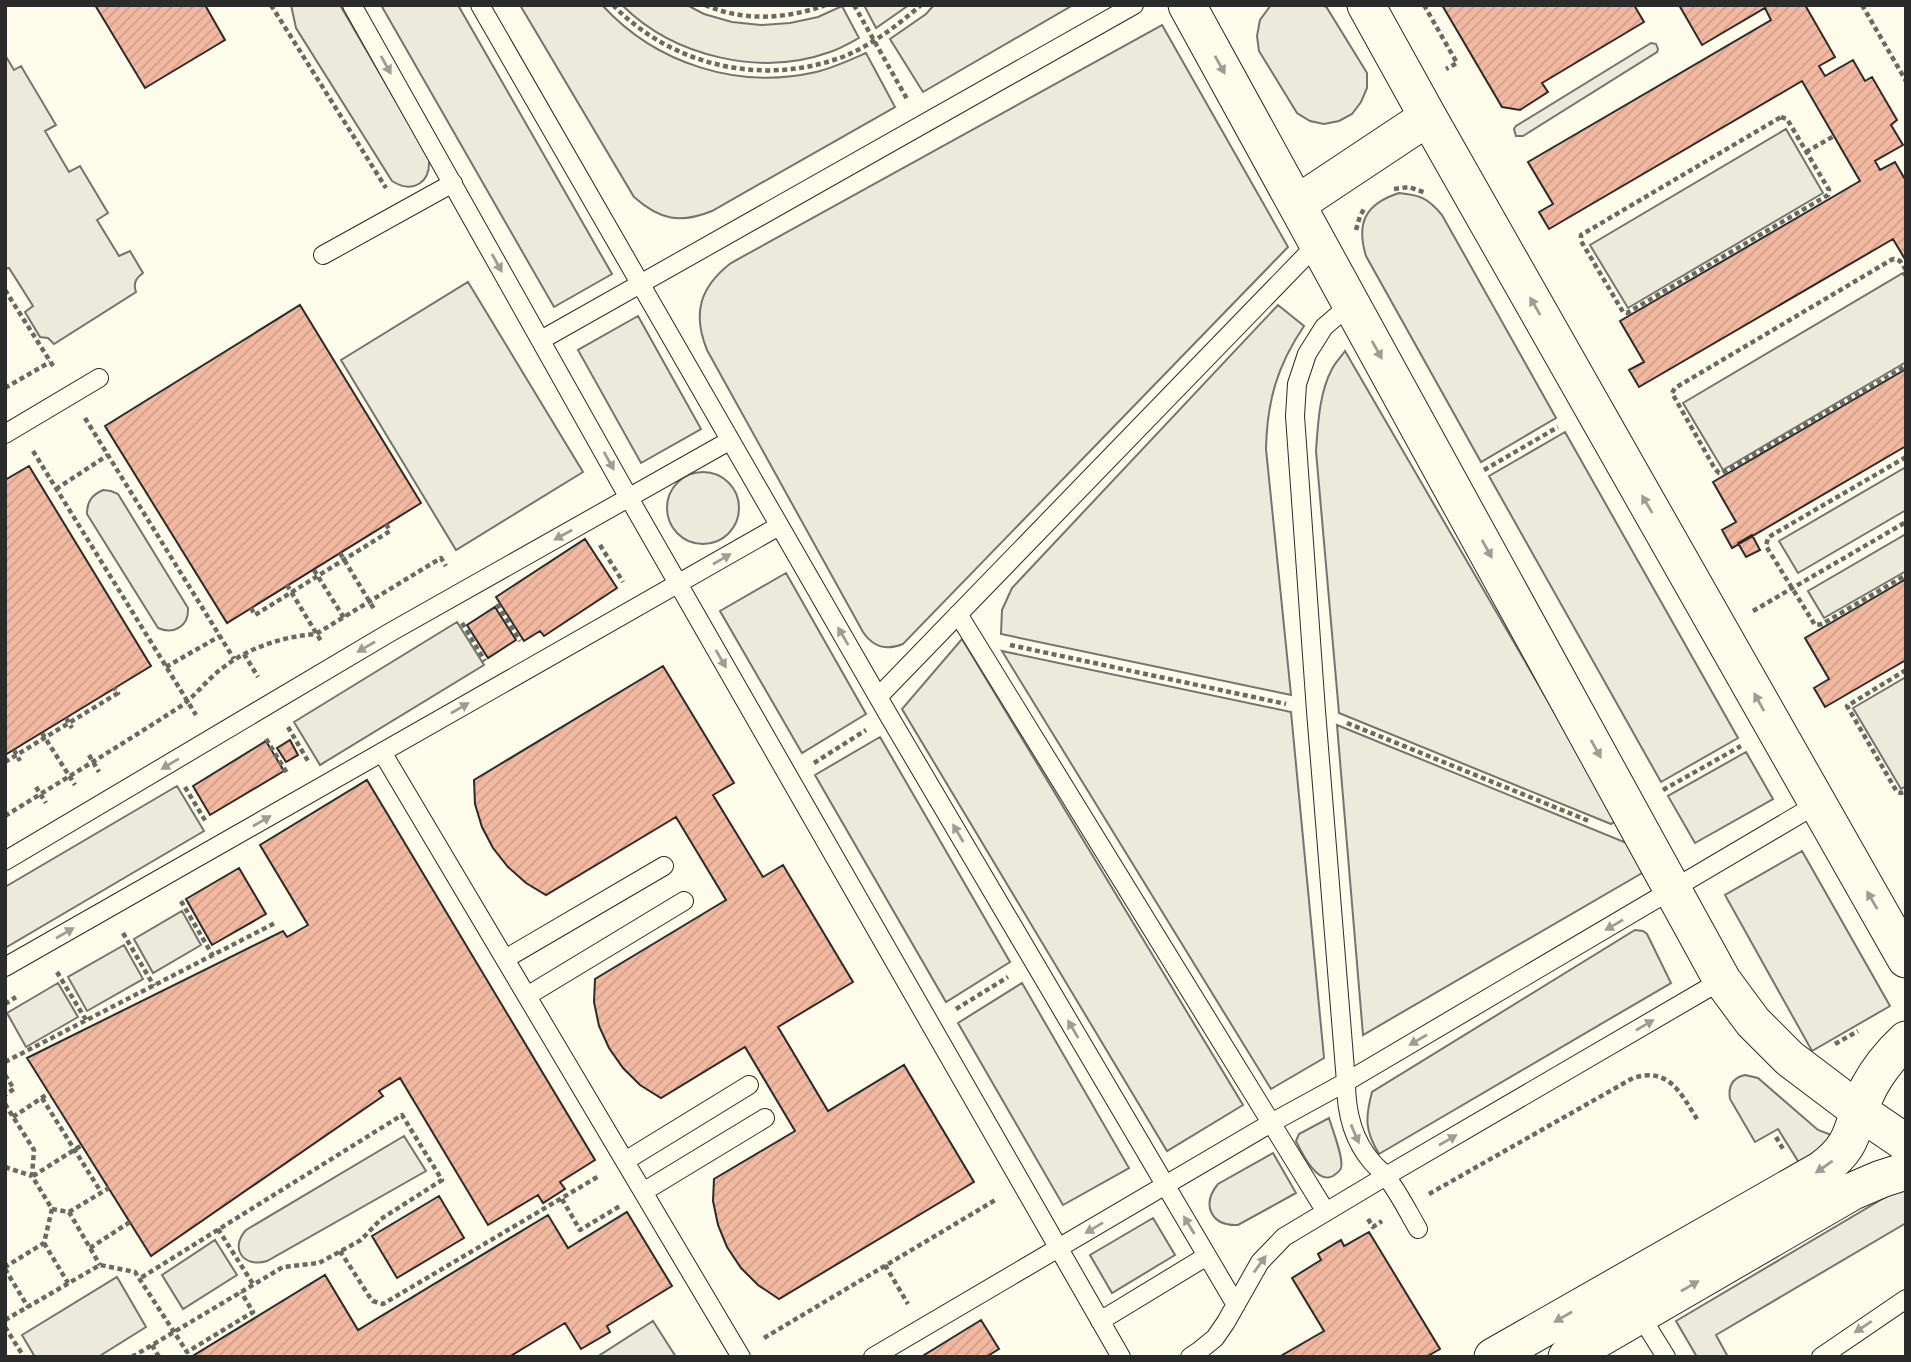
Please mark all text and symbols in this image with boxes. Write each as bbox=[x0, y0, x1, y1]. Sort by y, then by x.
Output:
one-way arrow bbox=[380, 55, 392, 74]
one-way arrow bbox=[1214, 55, 1226, 75]
one-way arrow bbox=[491, 253, 503, 273]
one-way arrow bbox=[1529, 297, 1541, 316]
one-way arrow bbox=[1372, 340, 1383, 360]
one-way arrow bbox=[603, 452, 615, 471]
one-way arrow bbox=[1641, 494, 1653, 514]
one-way arrow bbox=[554, 529, 573, 541]
one-way arrow bbox=[1481, 540, 1493, 559]
one-way arrow bbox=[712, 553, 731, 565]
one-way arrow bbox=[837, 627, 849, 646]
one-way arrow bbox=[356, 641, 375, 653]
one-way arrow bbox=[715, 649, 727, 669]
one-way arrow bbox=[1753, 692, 1765, 712]
one-way arrow bbox=[450, 703, 470, 715]
one-way arrow bbox=[1590, 739, 1602, 759]
one-way arrow bbox=[161, 757, 180, 770]
one-way arrow bbox=[253, 815, 272, 827]
one-way arrow bbox=[952, 823, 964, 842]
one-way arrow bbox=[1866, 890, 1878, 909]
one-way arrow bbox=[1605, 919, 1624, 931]
one-way arrow bbox=[55, 927, 74, 939]
one-way arrow bbox=[1067, 1019, 1079, 1038]
one-way arrow bbox=[1635, 1019, 1654, 1031]
one-way arrow bbox=[1408, 1034, 1428, 1046]
one-way arrow bbox=[1350, 1123, 1361, 1144]
one-way arrow bbox=[1439, 1133, 1458, 1146]
one-way arrow bbox=[1815, 1160, 1833, 1174]
one-way arrow bbox=[1182, 1215, 1195, 1234]
one-way arrow bbox=[1084, 1221, 1104, 1233]
one-way arrow bbox=[1253, 1255, 1267, 1273]
one-way arrow bbox=[1680, 1280, 1699, 1292]
one-way arrow bbox=[1553, 1311, 1573, 1323]
one-way arrow bbox=[1853, 1321, 1873, 1334]

